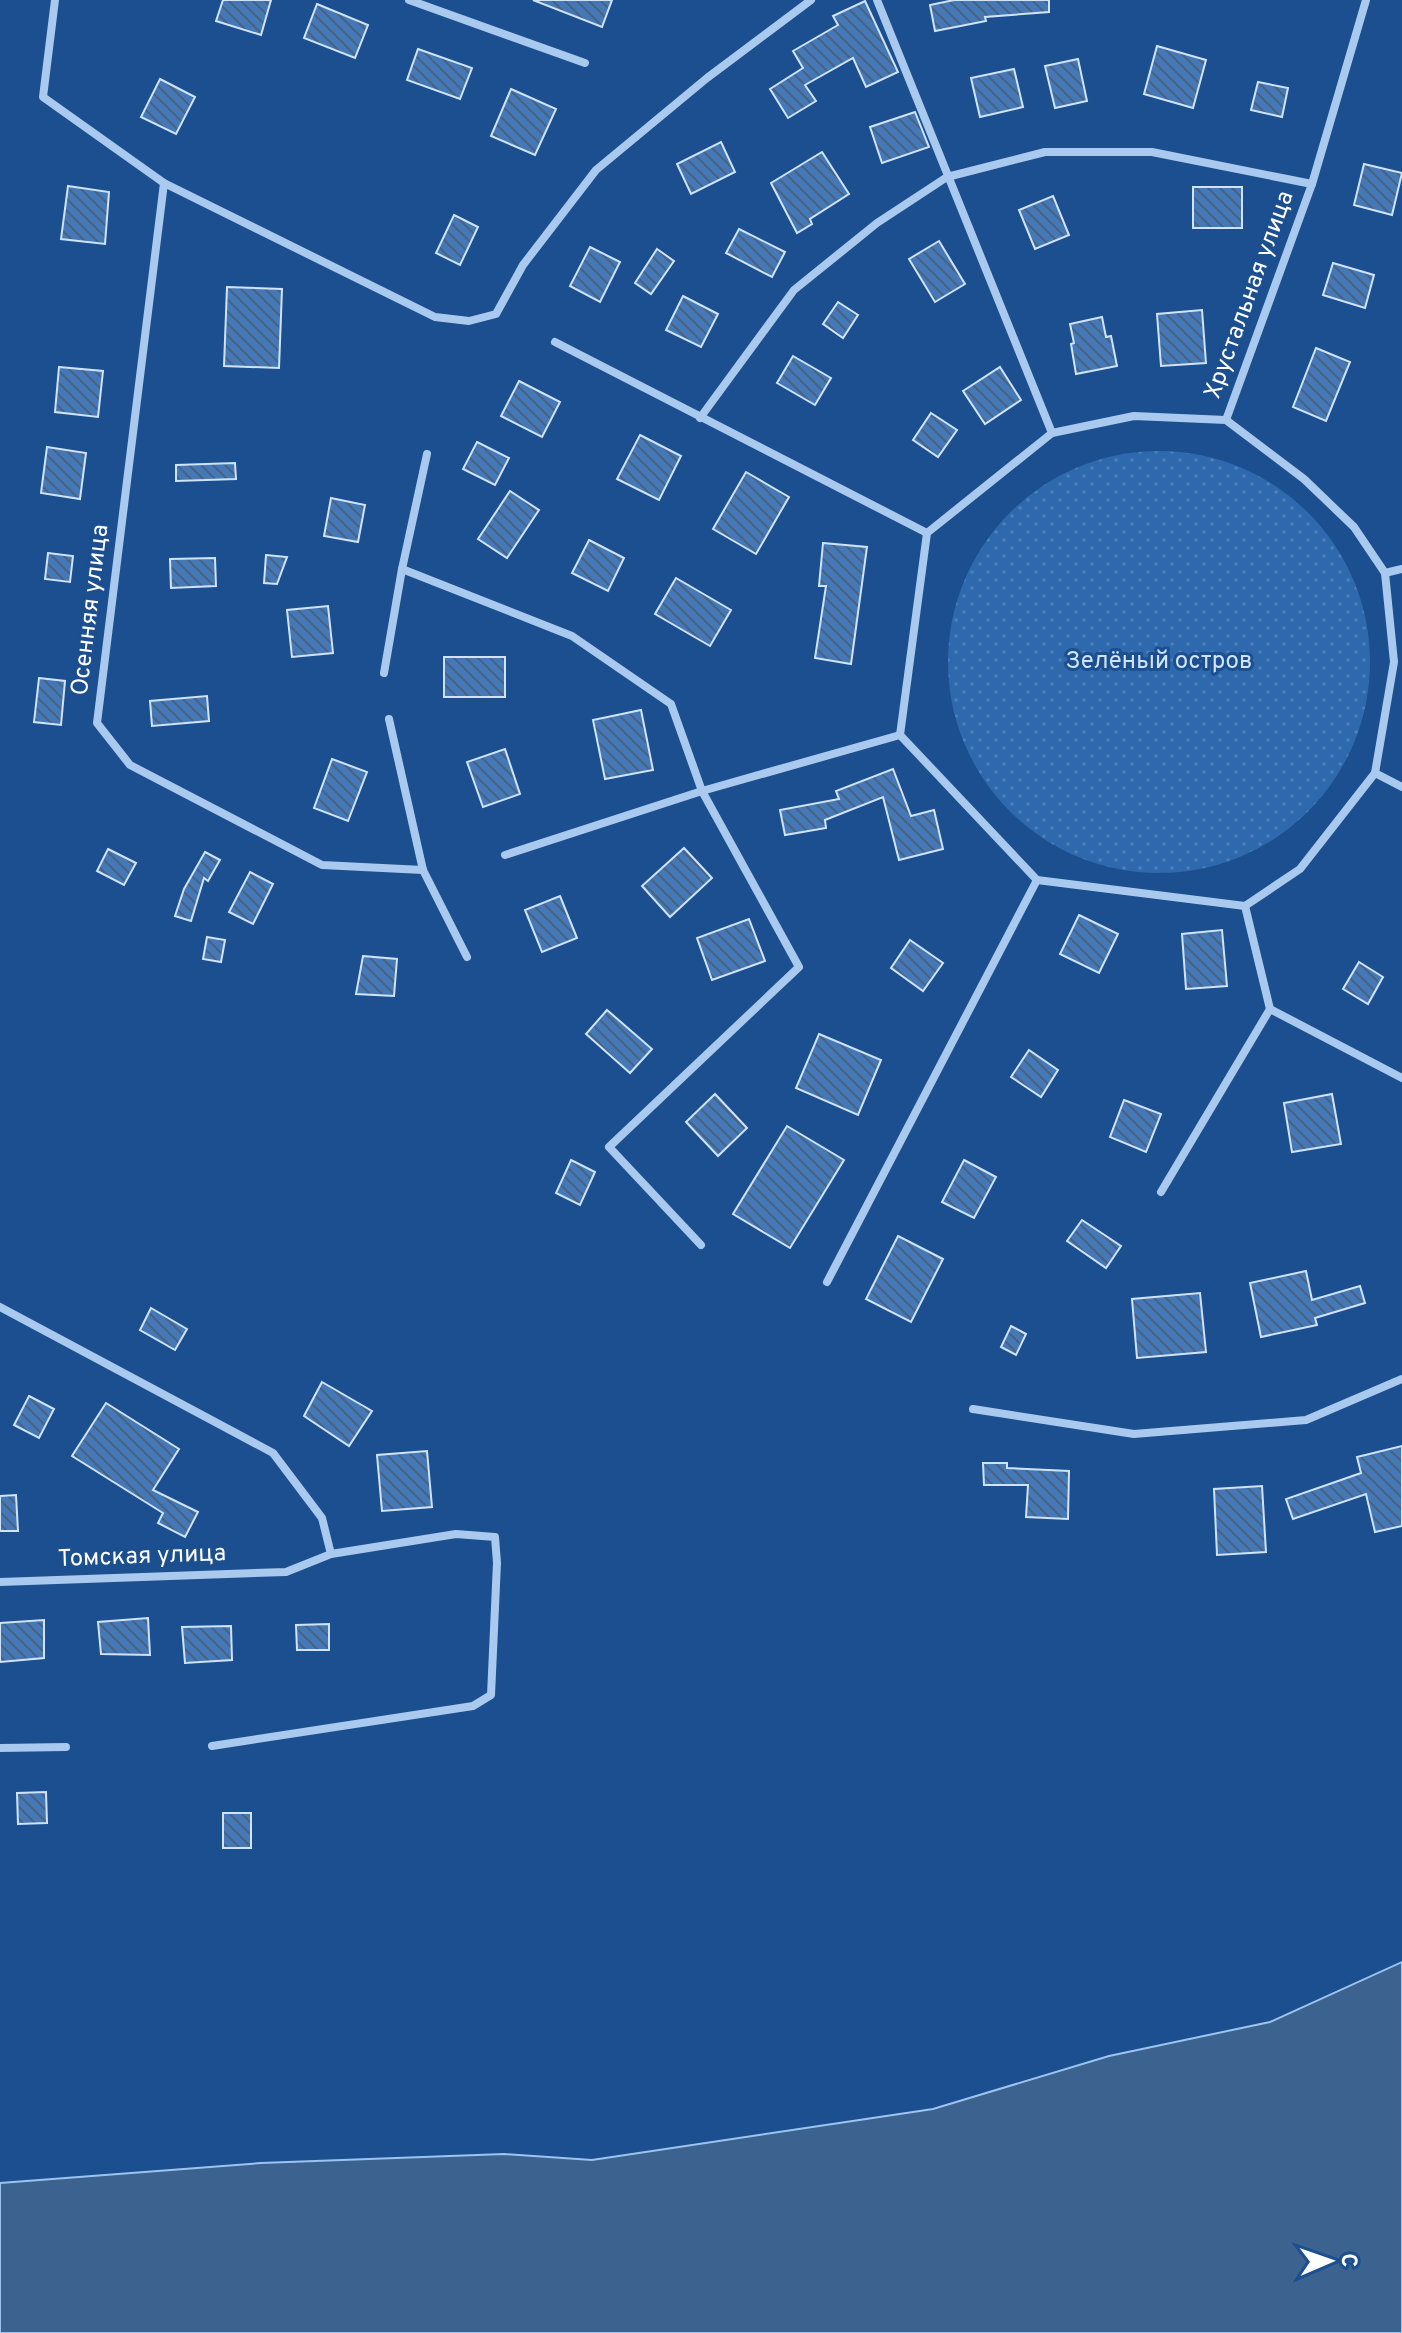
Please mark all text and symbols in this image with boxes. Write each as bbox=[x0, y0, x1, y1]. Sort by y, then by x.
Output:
street label: Хрустальная улица bbox=[1198, 187, 1302, 403]
street label: Осенняя улица bbox=[66, 523, 116, 697]
park label: Зелёный остров bbox=[1066, 647, 1252, 677]
street label: Томская улица bbox=[57, 1539, 227, 1575]
north arrow bbox=[1290, 2221, 1370, 2301]
text: С bbox=[1334, 2253, 1361, 2268]

